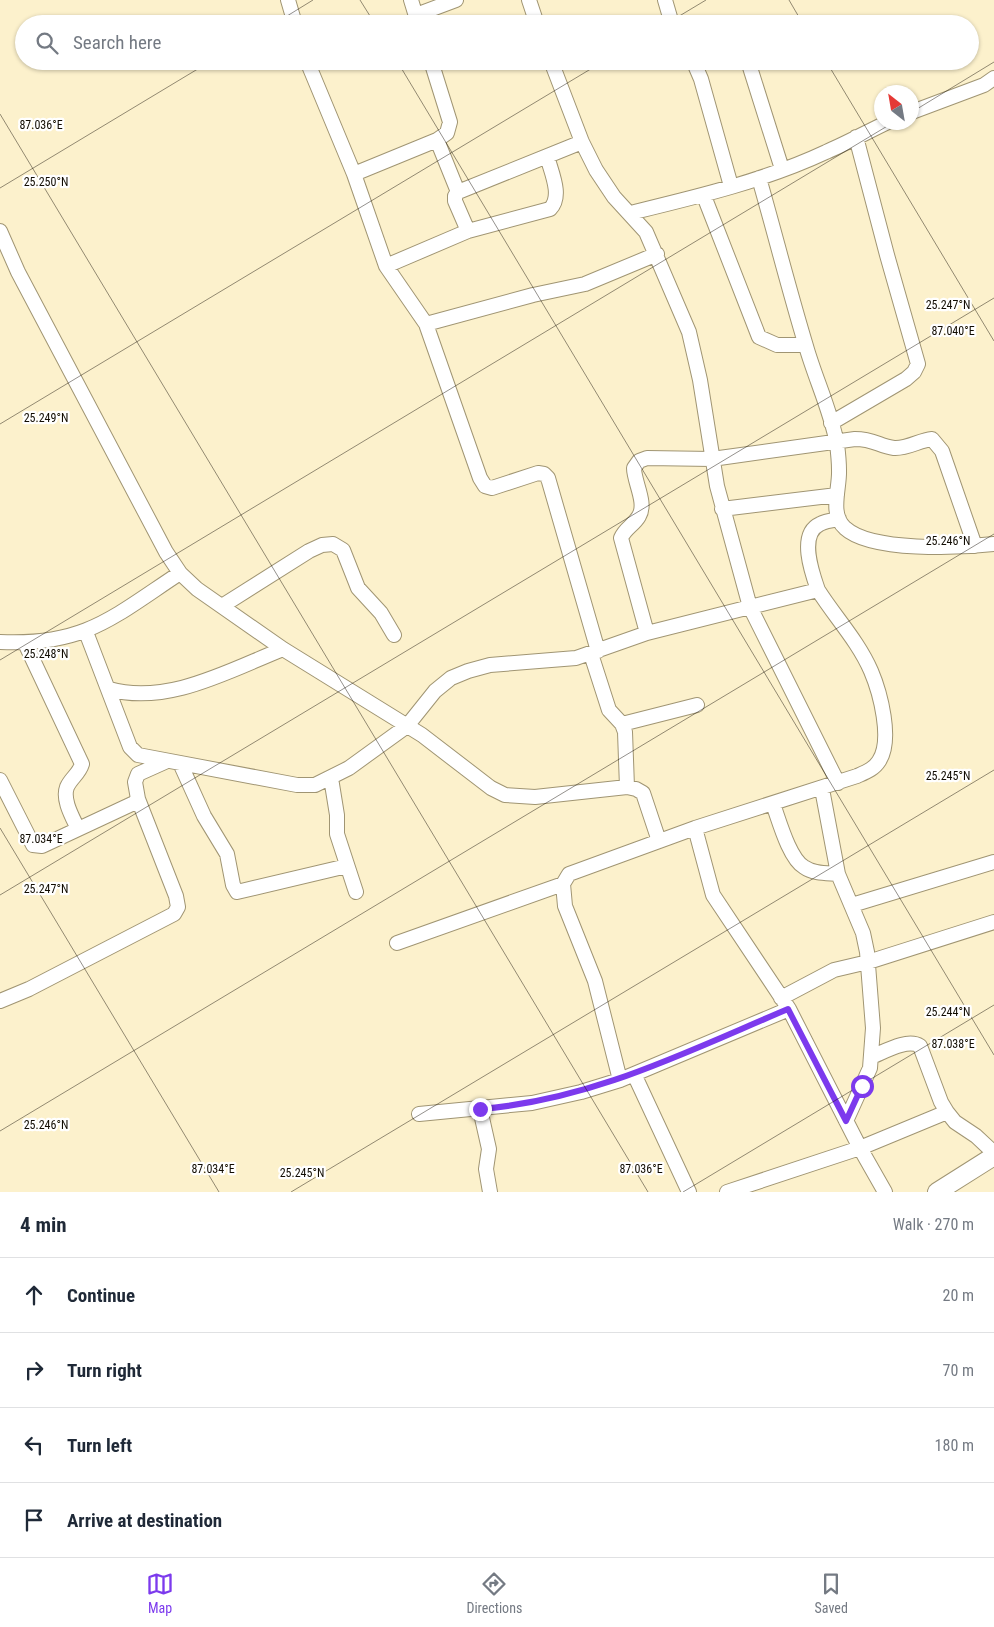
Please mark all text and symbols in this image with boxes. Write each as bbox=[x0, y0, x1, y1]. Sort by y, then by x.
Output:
search box bbox=[15, 15, 979, 70]
icon: search bbox=[33, 29, 61, 57]
text: Search here bbox=[73, 31, 161, 54]
north arrow bbox=[874, 85, 919, 130]
text: 87.036°E bbox=[19, 118, 63, 132]
text: 25.250°N bbox=[24, 175, 68, 189]
text: 25.247°N bbox=[926, 298, 970, 312]
text: 87.040°E bbox=[931, 324, 975, 338]
text: 25.249°N bbox=[24, 411, 68, 425]
text: 25.246°N bbox=[926, 534, 970, 548]
text: 25.248°N bbox=[24, 647, 68, 661]
text: 25.245°N bbox=[926, 769, 970, 783]
text: 87.034°E bbox=[19, 832, 63, 846]
text: 25.247°N bbox=[24, 882, 68, 896]
text: 25.244°N bbox=[926, 1005, 970, 1019]
text: 87.038°E bbox=[931, 1037, 975, 1051]
route start bbox=[851, 1075, 874, 1098]
route end bbox=[469, 1098, 492, 1121]
text: 25.246°N bbox=[24, 1118, 68, 1132]
text: 87.034°E bbox=[191, 1162, 235, 1176]
text: 87.036°E bbox=[619, 1162, 663, 1176]
text: 25.245°N bbox=[280, 1166, 324, 1180]
text: 4 min bbox=[20, 1213, 67, 1237]
text: Walk · 270 m bbox=[893, 1215, 974, 1234]
icon: ahead bbox=[20, 1281, 48, 1309]
text: Continue bbox=[67, 1284, 135, 1307]
text: 20 m bbox=[942, 1286, 974, 1305]
icon: right bbox=[20, 1356, 48, 1384]
text: Turn right bbox=[67, 1359, 142, 1382]
text: 70 m bbox=[942, 1361, 974, 1380]
icon: left bbox=[20, 1431, 48, 1459]
text: Turn left bbox=[67, 1434, 132, 1457]
text: 180 m bbox=[935, 1436, 974, 1455]
icon: arrive bbox=[20, 1506, 48, 1534]
text: Arrive at destination bbox=[67, 1509, 222, 1532]
tab: Map bbox=[146, 1570, 174, 1616]
tab: Directions bbox=[466, 1570, 522, 1616]
tab: Saved bbox=[815, 1570, 848, 1616]

